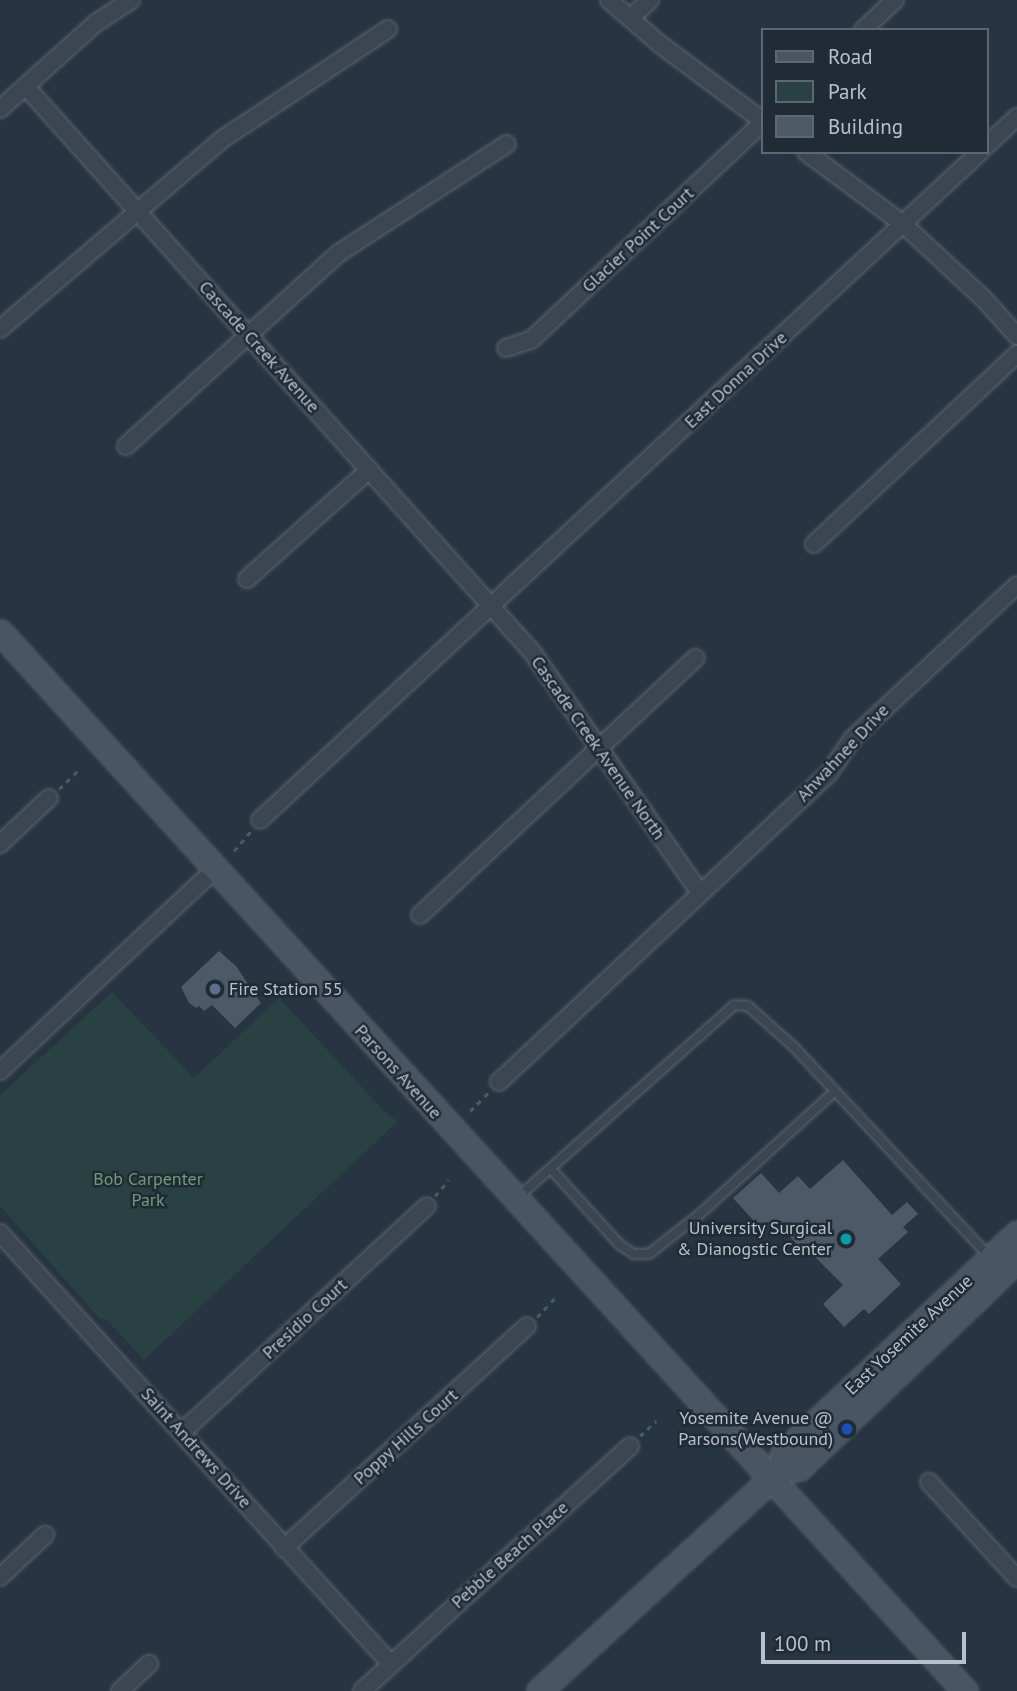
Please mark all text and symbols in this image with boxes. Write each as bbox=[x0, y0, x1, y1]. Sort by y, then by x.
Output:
legend bbox=[762, 28, 989, 154]
text: Road bbox=[828, 43, 872, 70]
text: Park bbox=[828, 78, 867, 105]
text: Building bbox=[828, 113, 903, 140]
street label: Glacier Point Court bbox=[578, 183, 698, 297]
street label: Cascade Creek Avenue bbox=[194, 276, 324, 418]
street label: East Donna Drive bbox=[680, 327, 792, 433]
street label: Cascade Creek Avenue North bbox=[526, 652, 670, 844]
street label: Ahwahnee Drive bbox=[792, 700, 894, 806]
place label: Fire Station 55 bbox=[229, 978, 343, 1000]
marker: Fire Station 55 bbox=[207, 981, 223, 997]
street label: Parsons Avenue bbox=[350, 1020, 446, 1124]
park label: Bob Carpenter Park bbox=[93, 1169, 203, 1212]
place label: University Surgical & Dianogstic Center bbox=[677, 1218, 832, 1260]
marker: University Surgical & Dianogstic Center bbox=[838, 1231, 854, 1247]
street label: East Yosemite Avenue bbox=[840, 1270, 978, 1400]
street label: Presidio Court bbox=[258, 1274, 352, 1364]
street label: Saint Andrews Drive bbox=[136, 1383, 256, 1513]
street label: Poppy Hills Court bbox=[349, 1384, 463, 1490]
place label: Yosemite Avenue @ Parsons(Westbound) bbox=[678, 1408, 833, 1450]
marker: Yosemite Avenue @ Parsons(Westbound) bbox=[839, 1421, 855, 1437]
street label: Pebble Beach Place bbox=[447, 1497, 573, 1613]
scale bar bbox=[765, 1618, 970, 1662]
text: 100 m bbox=[774, 1630, 831, 1657]

